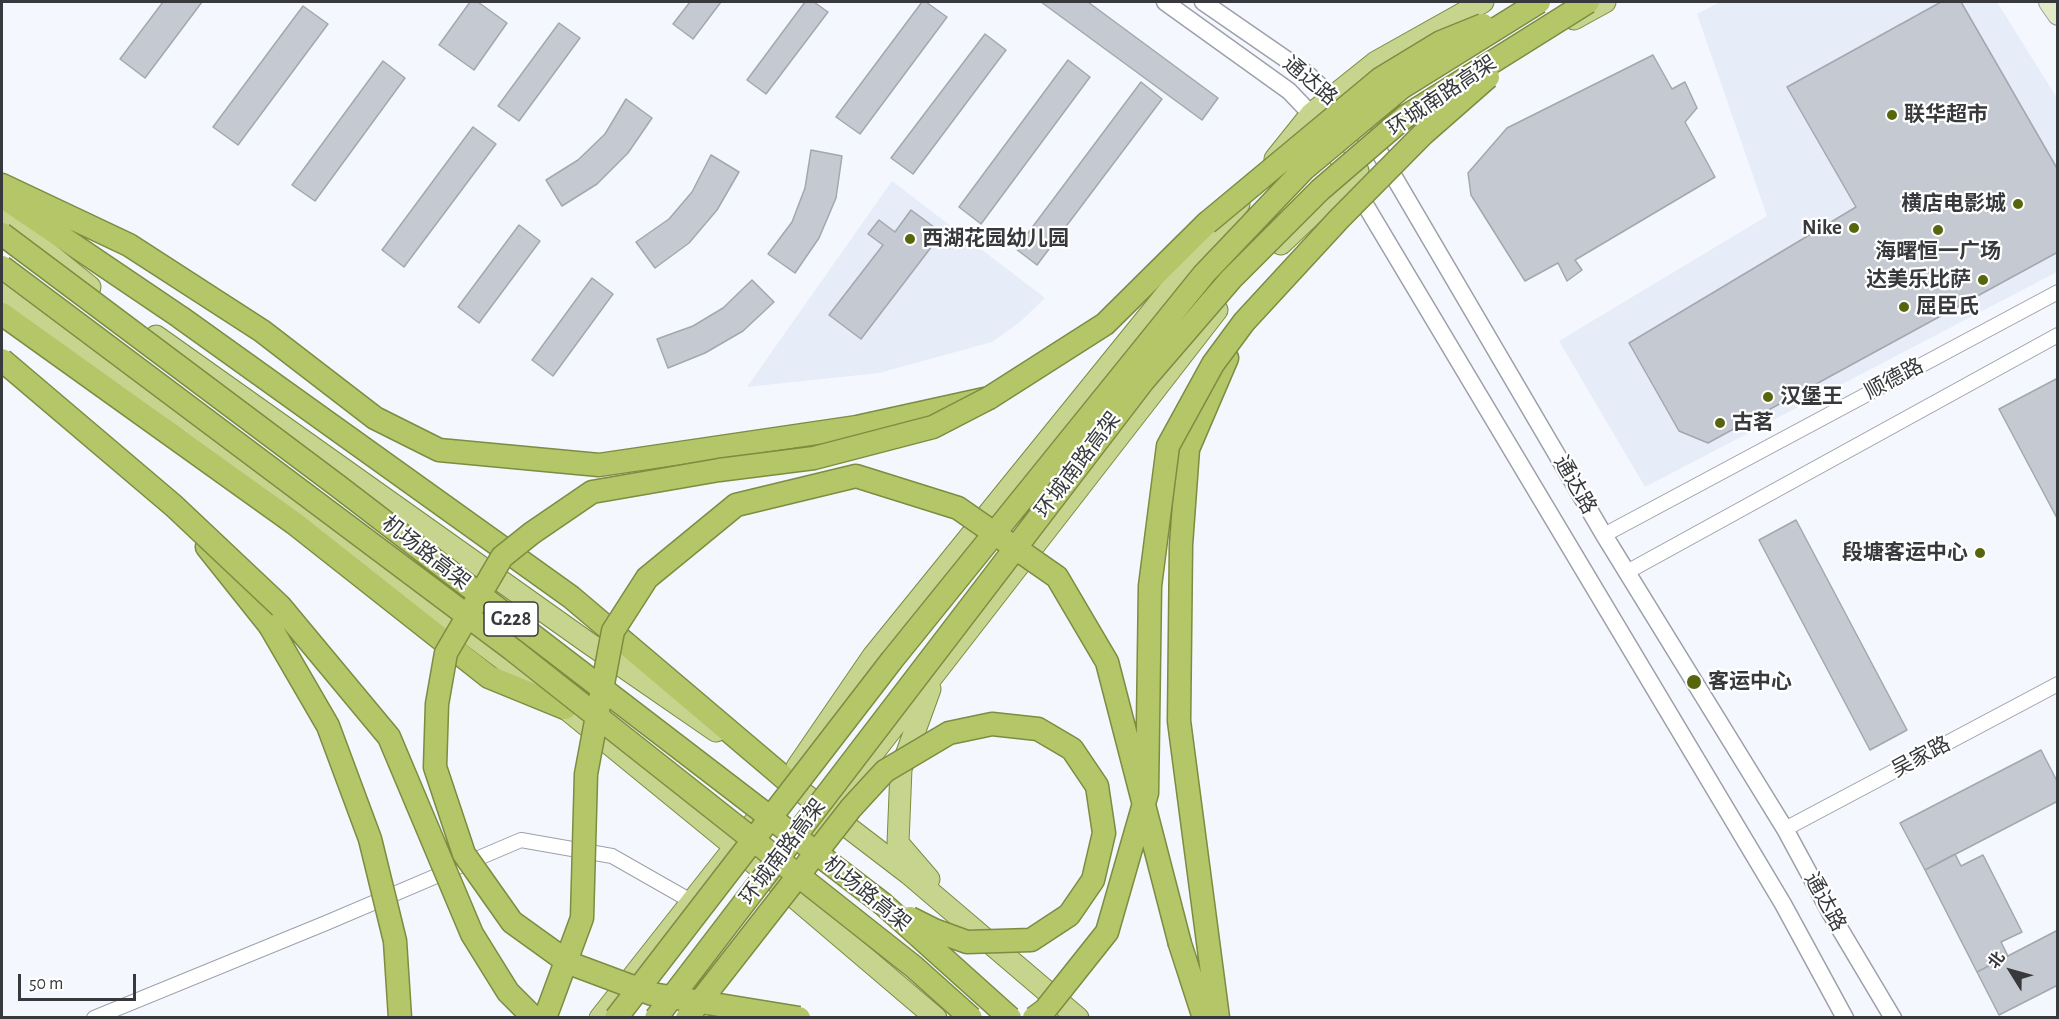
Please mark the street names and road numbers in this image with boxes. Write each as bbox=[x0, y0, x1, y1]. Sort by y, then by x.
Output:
street label: 环城南路高架 bbox=[1383, 50, 1501, 142]
street label: 通达路 bbox=[1278, 51, 1342, 111]
street label: 顺德路 bbox=[1860, 353, 1928, 405]
street label: 环城南路高架 bbox=[1030, 407, 1126, 523]
street label: 通达路 bbox=[1548, 451, 1602, 519]
street label: 机场路高架 bbox=[377, 511, 475, 595]
road number: G228 bbox=[484, 602, 538, 636]
street label: 吴家路 bbox=[1887, 731, 1955, 783]
street label: 环城南路高架 bbox=[735, 794, 831, 910]
street label: 机场路高架 bbox=[818, 851, 916, 937]
street label: 通达路 bbox=[1799, 868, 1851, 936]

